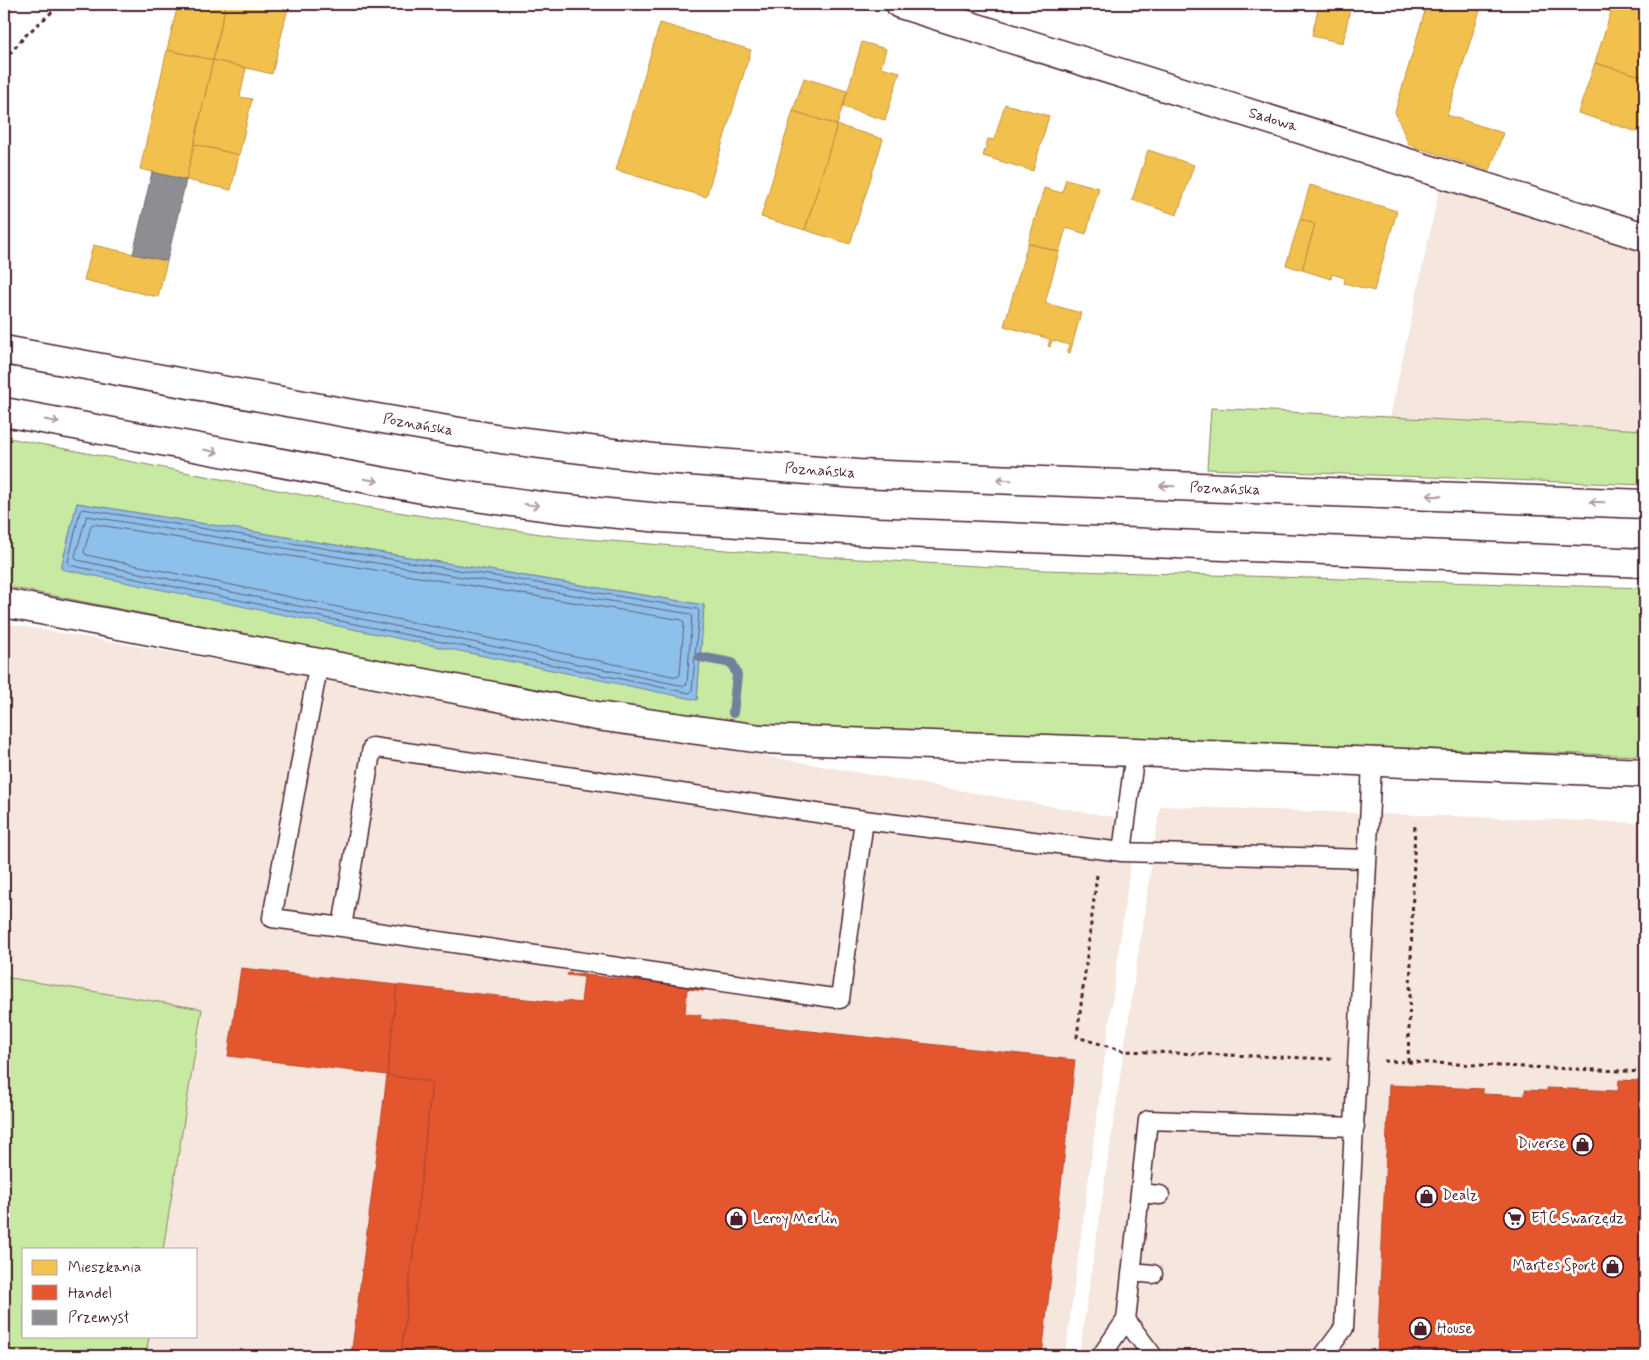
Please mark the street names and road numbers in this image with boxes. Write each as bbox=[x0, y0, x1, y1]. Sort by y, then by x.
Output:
street label: Sadowa bbox=[1246, 103, 1301, 137]
street label: Poznańska bbox=[381, 409, 455, 441]
street label: Poznańska bbox=[784, 459, 856, 483]
street label: Poznańska bbox=[1189, 478, 1261, 500]

